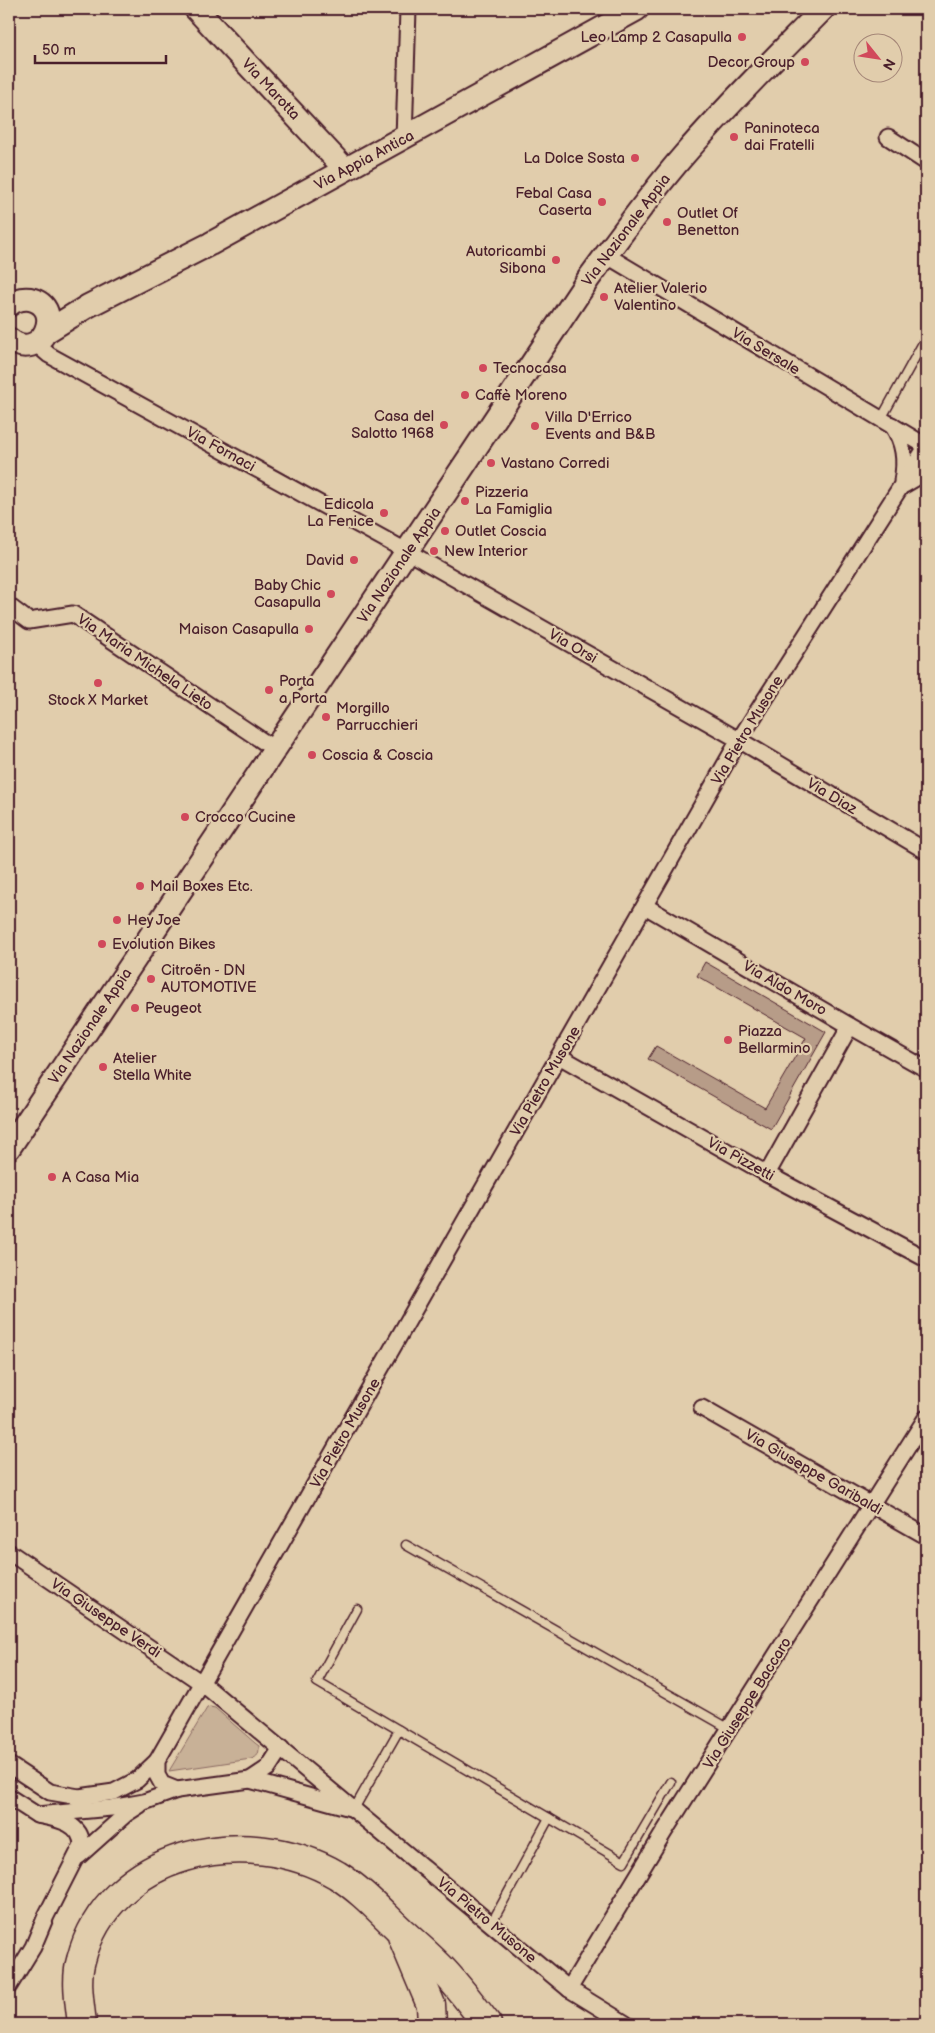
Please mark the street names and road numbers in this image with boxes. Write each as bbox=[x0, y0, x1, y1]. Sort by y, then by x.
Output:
street label: Via Marotta bbox=[237, 55, 304, 124]
street label: Via Appia Antica bbox=[311, 126, 417, 195]
street label: Via Nazionale Appia bbox=[578, 170, 675, 290]
street label: Via Sersale bbox=[728, 324, 803, 379]
street label: Via Fornaci bbox=[183, 423, 259, 476]
street label: Via Nazionale Appia bbox=[354, 504, 445, 627]
street label: Via Maria Michela Lieto bbox=[73, 610, 216, 715]
street label: Via Orsi bbox=[545, 625, 600, 668]
street label: Via Pietro Musone bbox=[707, 672, 788, 788]
street label: Via Diaz bbox=[803, 774, 861, 819]
street label: Via Aldo Moro bbox=[739, 957, 830, 1020]
street label: Via Nazionale Appia bbox=[45, 965, 136, 1088]
street label: Via Pietro Musone bbox=[506, 1023, 585, 1140]
street label: Via Pizzetti bbox=[704, 1133, 778, 1186]
street label: Via Pietro Musone bbox=[306, 1375, 385, 1492]
street label: Via Giuseppe Garibaldi bbox=[741, 1425, 886, 1520]
street label: Via Giuseppe Verdi bbox=[47, 1575, 164, 1662]
street label: Via Giuseppe Baccaro bbox=[699, 1634, 796, 1773]
street label: Via Pietro Musone bbox=[433, 1873, 540, 1968]

